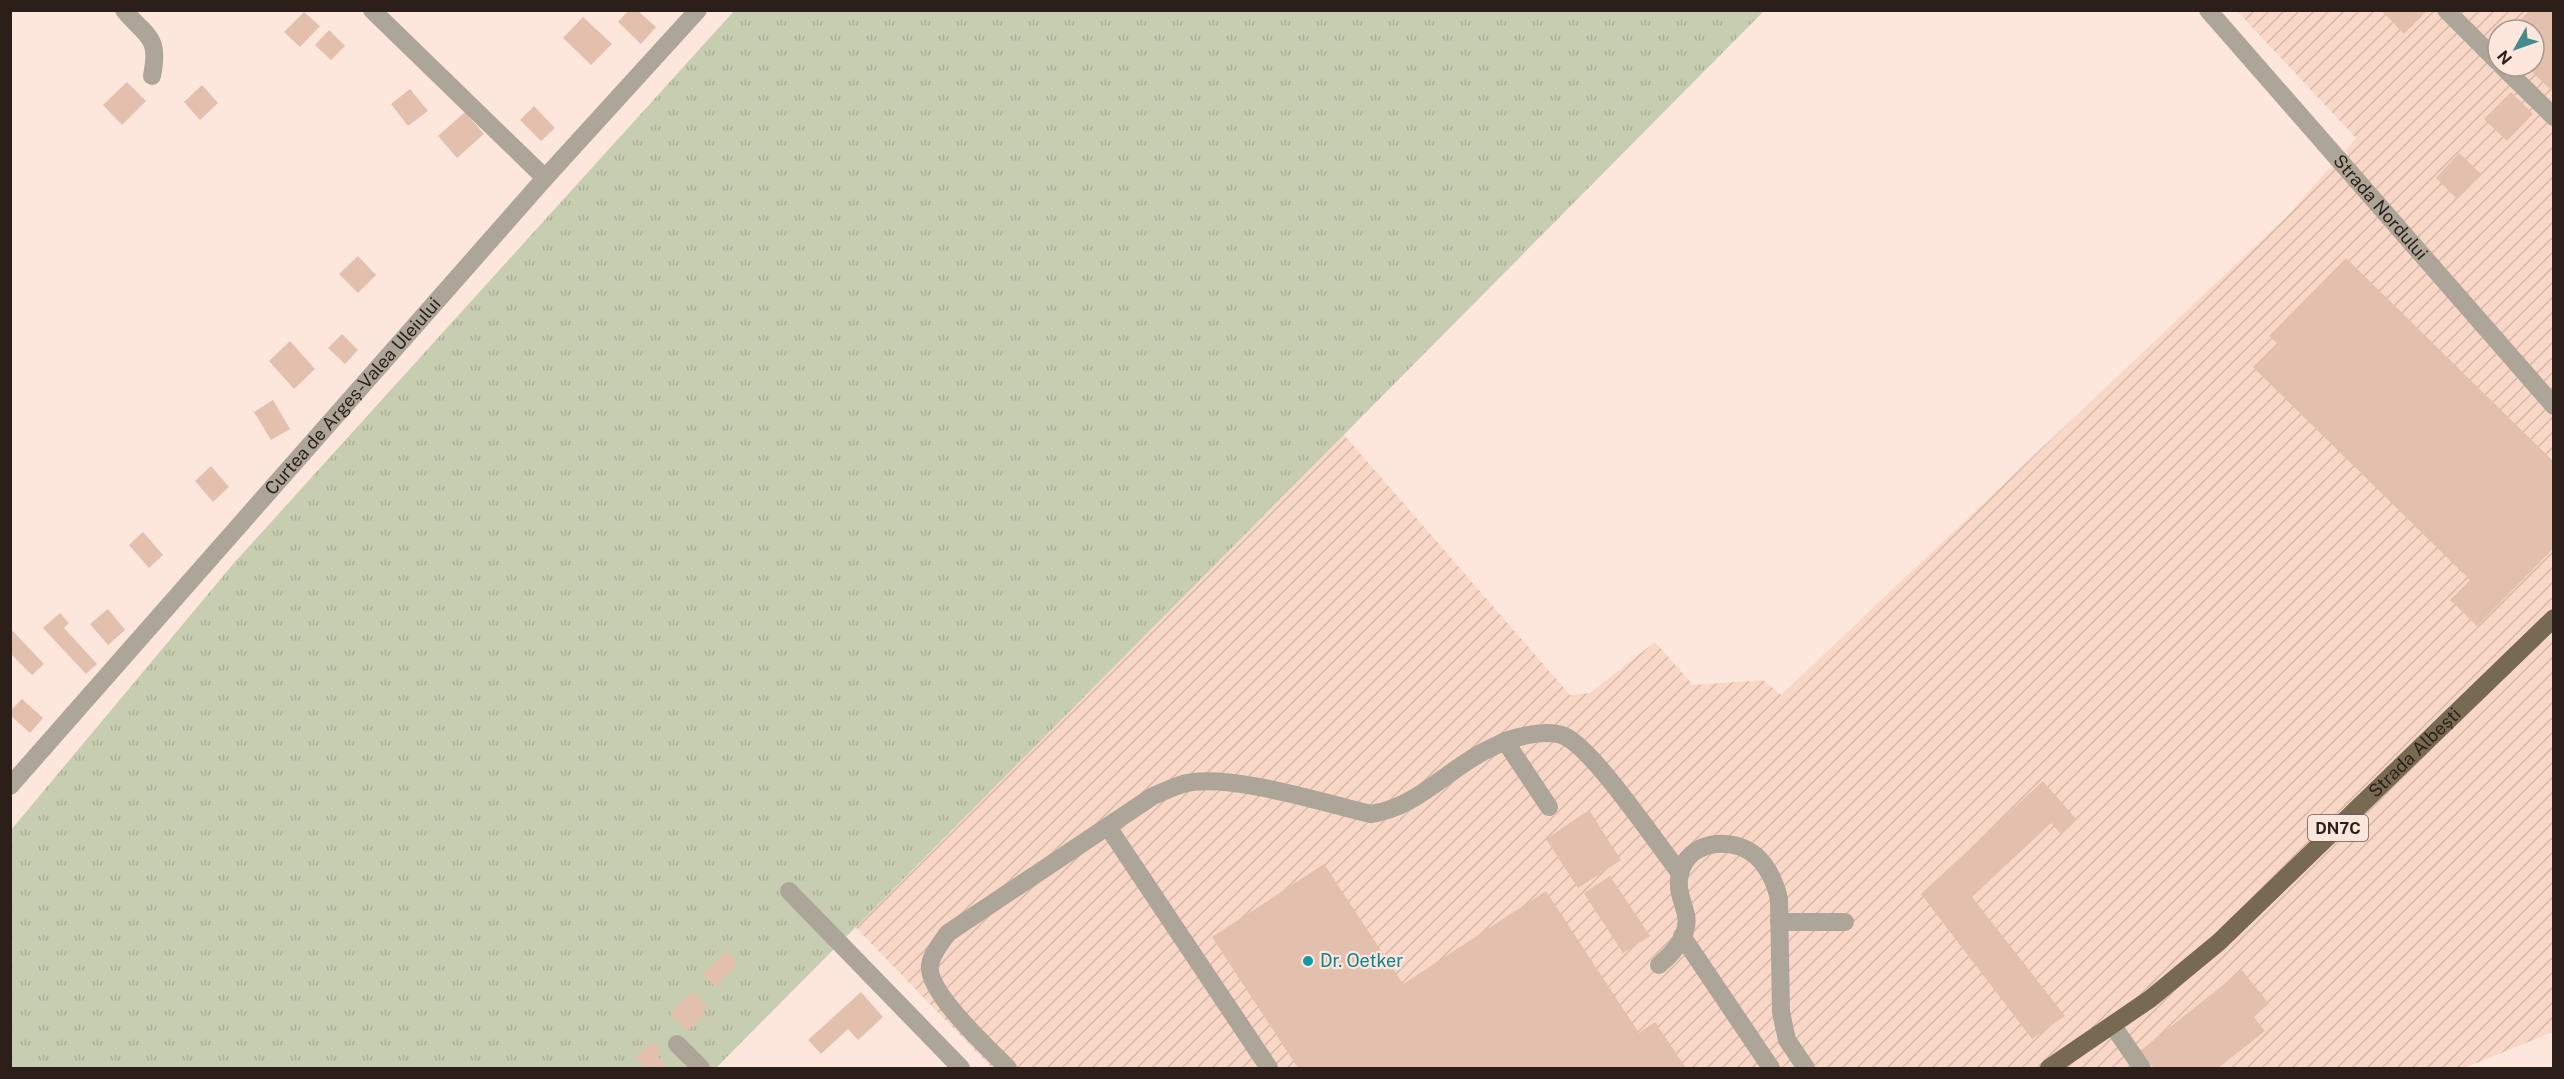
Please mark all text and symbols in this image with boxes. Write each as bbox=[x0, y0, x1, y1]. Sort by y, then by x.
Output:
north arrow bbox=[2486, 18, 2546, 78]
text: N bbox=[2494, 46, 2516, 68]
street label: Strada Nordului bbox=[2329, 150, 2432, 264]
street label: Curtea de Argeș-Valea Uleiului bbox=[260, 293, 445, 499]
street label: Strada Albești bbox=[2364, 703, 2465, 802]
road number: DN7C bbox=[2308, 815, 2368, 841]
place label: Dr. Oetker bbox=[1320, 950, 1403, 971]
marker: Dr. Oetker bbox=[1301, 954, 1315, 968]

